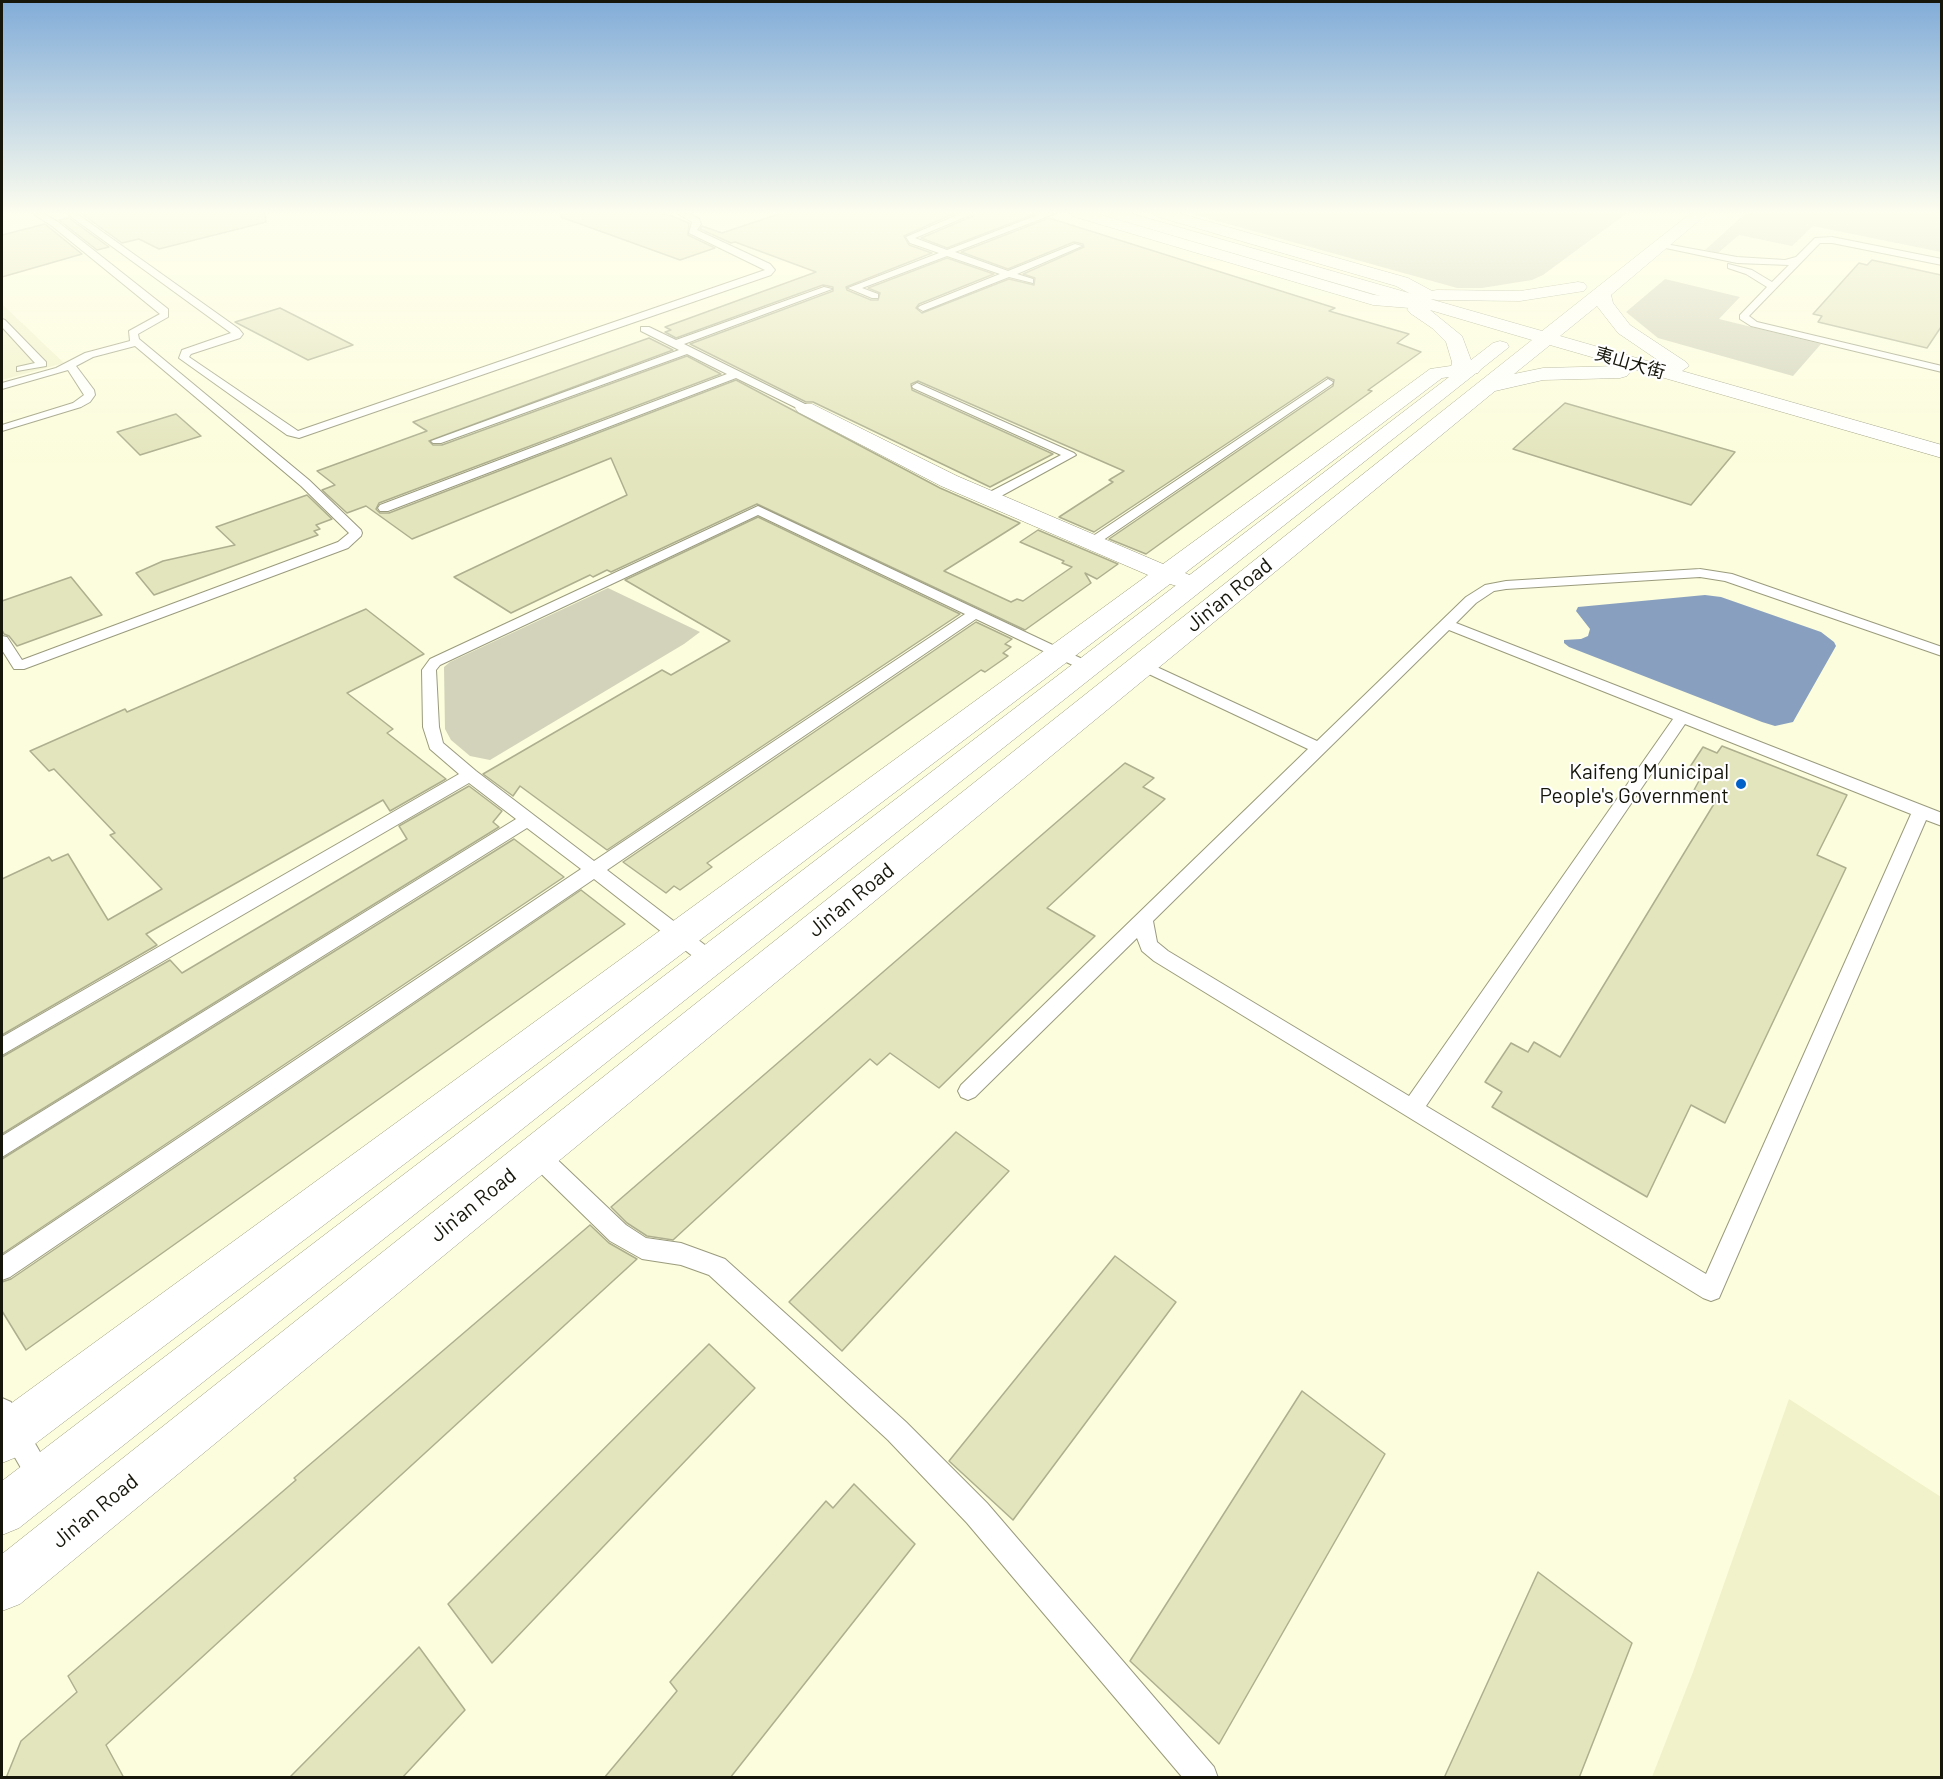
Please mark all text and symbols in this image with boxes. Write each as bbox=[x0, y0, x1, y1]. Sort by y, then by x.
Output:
street label: 夷山大街 bbox=[1592, 343, 1668, 383]
street label: Jin'an Road bbox=[1181, 553, 1277, 637]
place label: Kaifeng Municipal People's Government bbox=[1540, 759, 1729, 809]
marker: Kaifeng Municipal People's Government bbox=[1734, 777, 1748, 791]
street label: Jin'an Road bbox=[803, 858, 899, 942]
street label: Jin'an Road bbox=[425, 1163, 521, 1247]
street label: Jin'an Road bbox=[47, 1469, 143, 1553]

